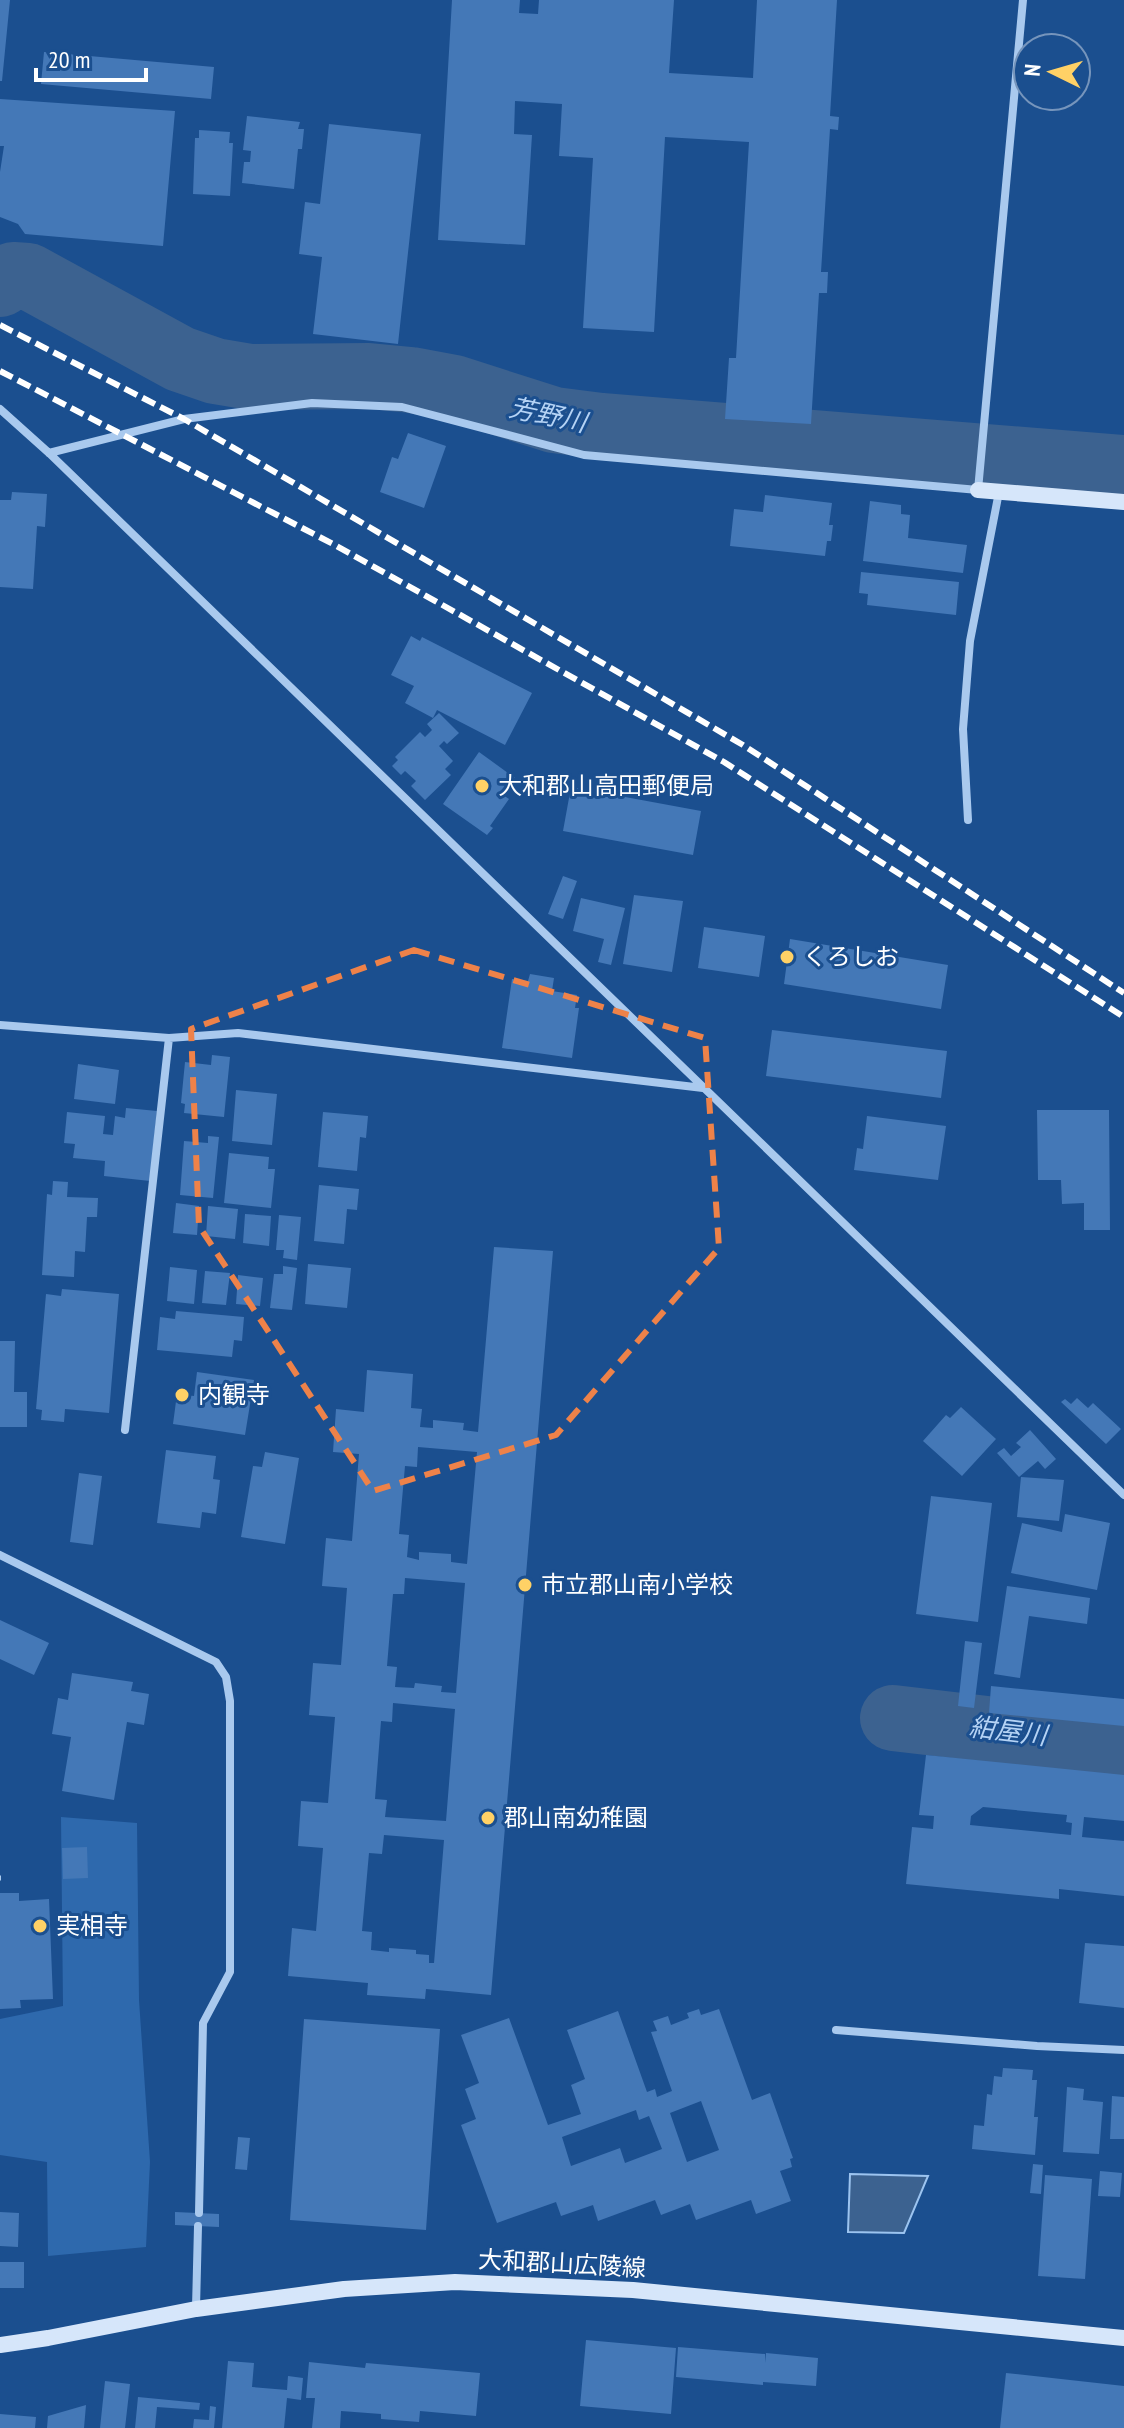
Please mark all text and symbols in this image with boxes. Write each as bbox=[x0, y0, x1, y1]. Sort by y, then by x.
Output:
scale bar bbox=[36, 32, 146, 82]
north arrow bbox=[1012, 32, 1092, 112]
text: 20 m bbox=[48, 44, 90, 75]
text: N bbox=[1018, 63, 1047, 77]
water label: 芳野川 bbox=[507, 390, 593, 439]
place label: 大和郡山高田郵便局 bbox=[498, 770, 714, 801]
marker: 大和郡山高田郵便局 bbox=[473, 777, 491, 795]
place label: くろしお bbox=[803, 941, 899, 972]
marker: くろしお bbox=[778, 948, 796, 966]
place label: 内観寺 bbox=[198, 1379, 270, 1410]
marker: 内観寺 bbox=[173, 1386, 191, 1404]
place label: 市立郡山南小学校 bbox=[541, 1569, 733, 1600]
marker: 市立郡山南小学校 bbox=[516, 1576, 534, 1594]
water label: 紺屋川 bbox=[967, 1709, 1052, 1752]
place label: 郡山南幼稚園 bbox=[504, 1802, 648, 1833]
marker: 郡山南幼稚園 bbox=[479, 1809, 497, 1827]
place label: 実相寺 bbox=[56, 1910, 128, 1941]
marker: 実相寺 bbox=[31, 1917, 49, 1935]
street label: 大和郡山広陵線 bbox=[477, 2244, 647, 2283]

